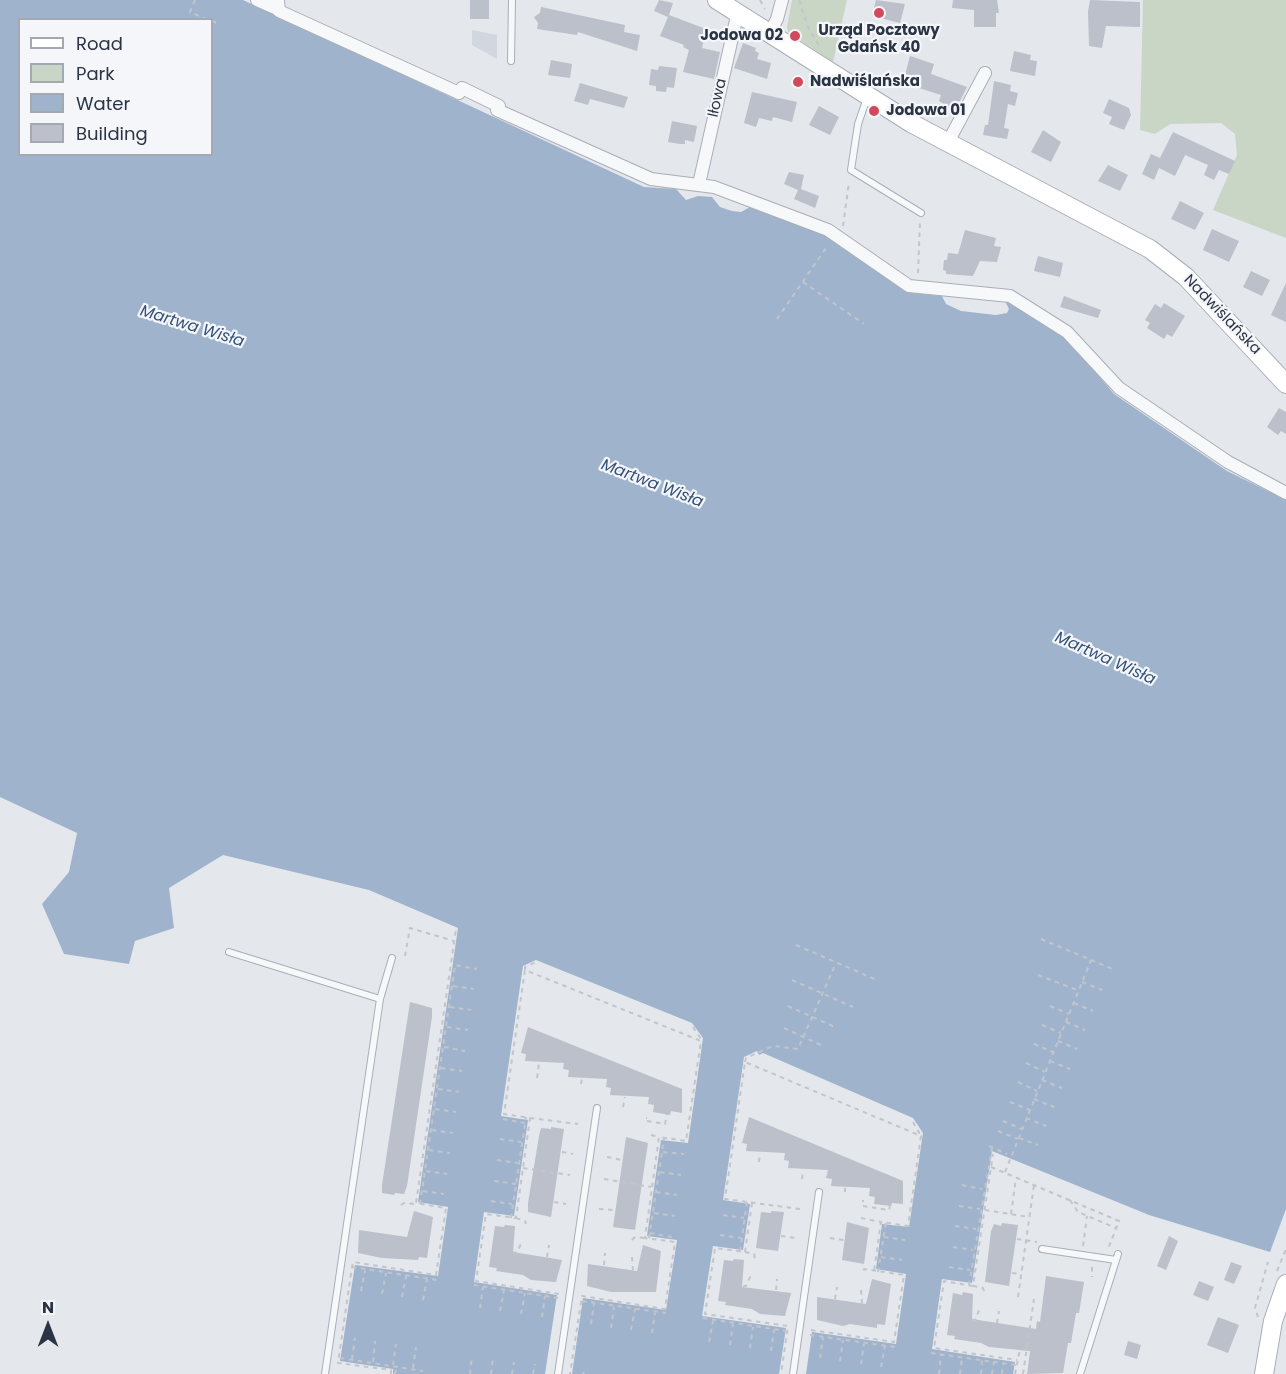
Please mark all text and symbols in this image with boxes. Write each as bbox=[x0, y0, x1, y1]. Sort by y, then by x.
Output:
marker: Urząd Pocztowy Gdańsk 40 bbox=[872, 6, 886, 20]
legend bbox=[18, 18, 213, 156]
place label: Urząd Pocztowy Gdańsk 40 bbox=[818, 22, 940, 57]
place label: Jodowa 02 bbox=[700, 27, 783, 45]
marker: Jodowa 02 bbox=[788, 29, 802, 43]
text: Road bbox=[76, 31, 123, 56]
text: Park bbox=[76, 61, 115, 86]
place label: Nadwiślańska bbox=[810, 73, 920, 91]
marker: Nadwiślańska bbox=[791, 75, 805, 89]
street label: Iłowa bbox=[705, 77, 731, 119]
text: Water bbox=[76, 91, 130, 116]
place label: Jodowa 01 bbox=[886, 102, 966, 120]
marker: Jodowa 01 bbox=[867, 104, 881, 118]
text: Building bbox=[76, 121, 148, 146]
street label: Nadwiślańska bbox=[1179, 271, 1265, 359]
water label: Martwa Wisła bbox=[138, 302, 246, 352]
water label: Martwa Wisła bbox=[598, 456, 706, 512]
water label: Martwa Wisła bbox=[1052, 628, 1158, 690]
north arrow bbox=[18, 1296, 78, 1356]
text: N bbox=[42, 1296, 54, 1319]

